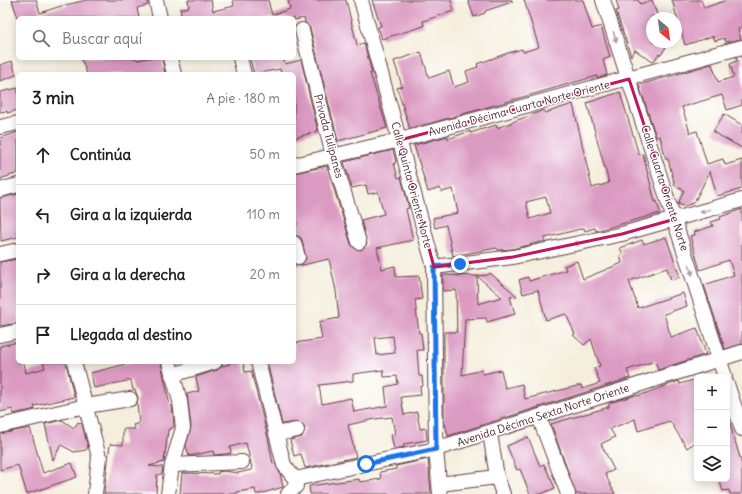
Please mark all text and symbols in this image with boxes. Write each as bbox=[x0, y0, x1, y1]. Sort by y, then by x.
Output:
north arrow bbox=[646, 12, 682, 48]
search box bbox=[16, 16, 296, 60]
icon: search bbox=[30, 27, 52, 49]
text: Buscar aquí bbox=[62, 29, 142, 48]
one-way arrow bbox=[612, 31, 618, 43]
street label: Avenida Décima Cuarta Norte Oriente bbox=[427, 77, 611, 139]
text: 3 min bbox=[32, 87, 74, 109]
text: A pie · 180 m bbox=[206, 90, 280, 107]
street label: Privada Tulipanes bbox=[311, 92, 347, 180]
street label: Calle Quinta Oriente Norte bbox=[388, 120, 436, 250]
street label: Calle Cuarta Oriente Norte bbox=[638, 123, 692, 253]
icon: ahead bbox=[32, 144, 54, 166]
text: Continúa bbox=[70, 145, 131, 164]
text: 50 m bbox=[249, 146, 280, 163]
icon: left bbox=[32, 204, 54, 226]
text: Gira a la izquierda bbox=[70, 205, 192, 224]
text: 110 m bbox=[247, 206, 280, 223]
one-way arrow bbox=[698, 208, 710, 214]
one-way arrow bbox=[573, 241, 585, 247]
route end bbox=[451, 255, 469, 273]
icon: right bbox=[32, 264, 54, 286]
one-way arrow bbox=[688, 264, 694, 276]
text: Gira a la derecha bbox=[70, 265, 185, 284]
text: 20 m bbox=[250, 266, 280, 283]
icon: arrive bbox=[32, 324, 54, 346]
text: Llegada al destino bbox=[70, 325, 192, 344]
map controls bbox=[694, 374, 730, 482]
button: + bbox=[694, 374, 730, 410]
street label: Avenida Décima Sexta Norte Oriente bbox=[455, 380, 631, 450]
button: − bbox=[694, 410, 730, 446]
button: layers bbox=[694, 446, 730, 482]
route start bbox=[357, 455, 375, 473]

